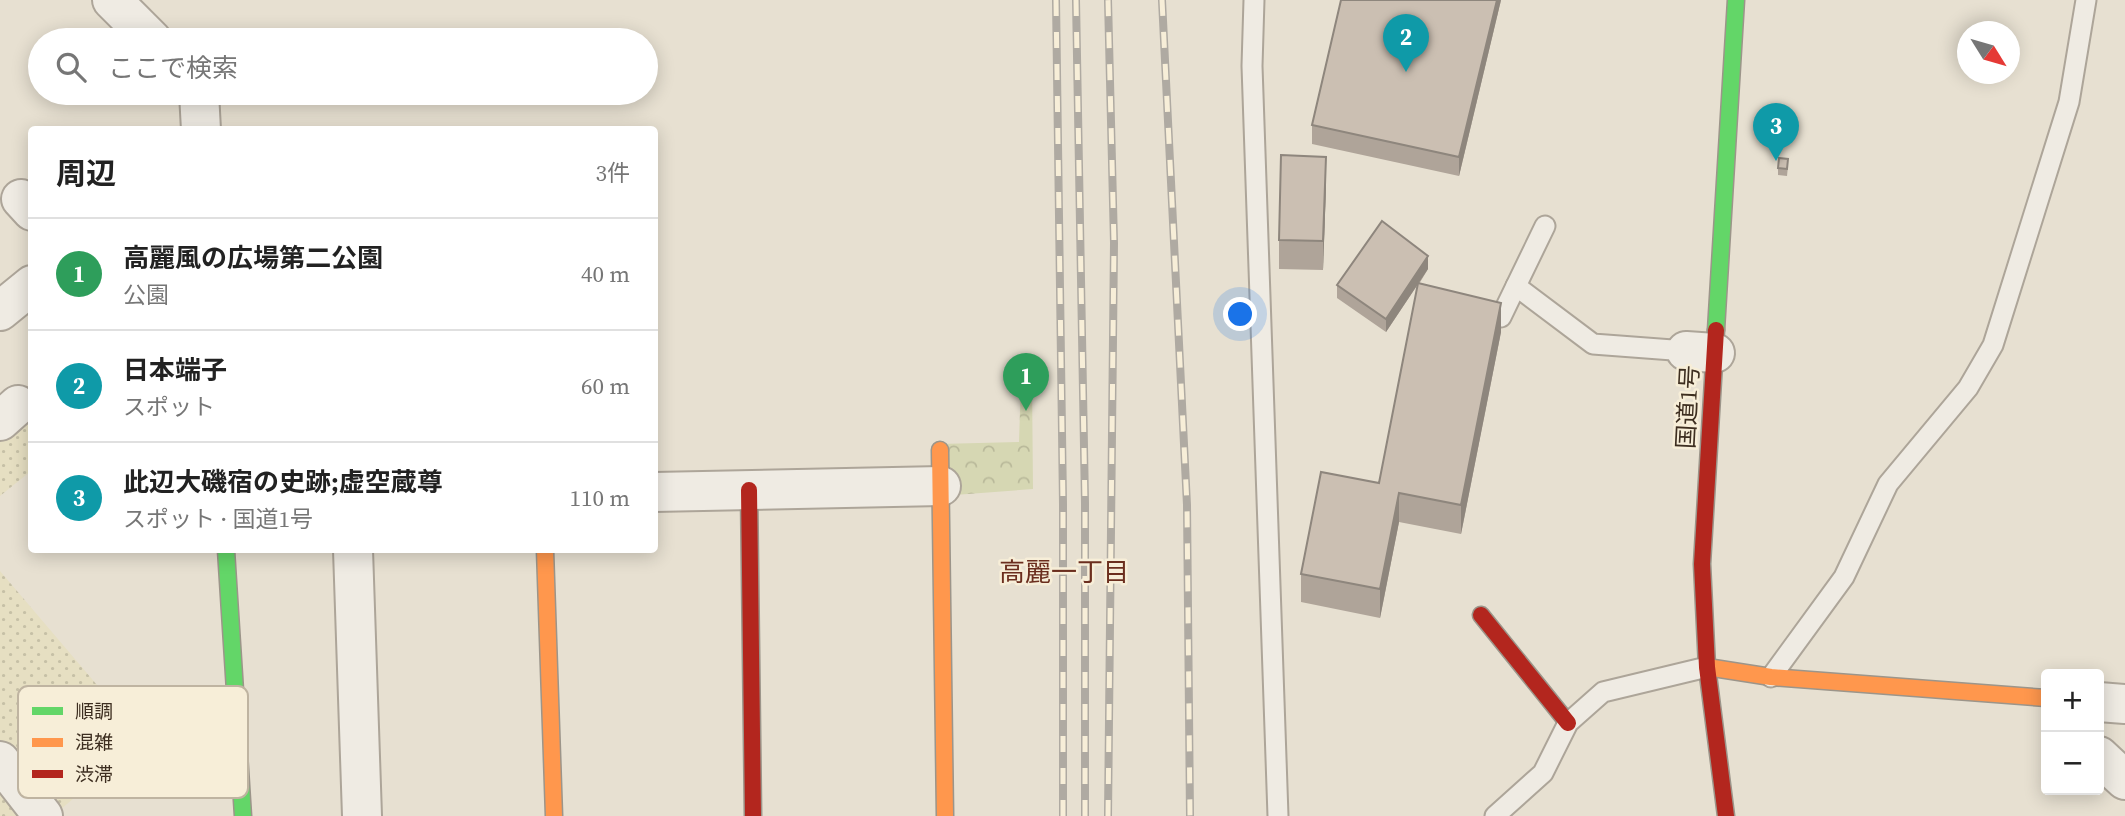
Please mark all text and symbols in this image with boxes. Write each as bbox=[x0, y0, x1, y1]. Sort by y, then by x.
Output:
pin: 2 bbox=[1383, 14, 1429, 72]
north arrow bbox=[1957, 21, 2020, 84]
search box bbox=[28, 28, 658, 105]
icon: search bbox=[52, 48, 90, 86]
text: ここで検索 bbox=[108, 50, 238, 86]
pin: 3 bbox=[1753, 103, 1799, 161]
text: 周辺 bbox=[56, 153, 116, 194]
text: 3件 bbox=[596, 157, 630, 189]
text: 高麗風の広場第二公園 bbox=[123, 240, 383, 276]
text: 1 bbox=[73, 258, 85, 290]
text: 40 m bbox=[581, 258, 630, 290]
text: 公園 bbox=[123, 279, 169, 311]
your location bbox=[1223, 297, 1257, 331]
text: 日本端子 bbox=[123, 352, 227, 388]
pin: 1 bbox=[1003, 353, 1049, 411]
street label: 国道1号 bbox=[1669, 364, 1706, 450]
text: 2 bbox=[73, 370, 85, 402]
text: 60 m bbox=[581, 370, 630, 402]
text: スポット bbox=[123, 391, 215, 423]
text: 此辺大磯宿の史跡;虚空蔵尊 bbox=[123, 464, 443, 500]
text: 3 bbox=[73, 482, 85, 514]
text: 110 m bbox=[569, 482, 630, 514]
text: スポット · 国道1号 bbox=[123, 503, 313, 535]
district label: 高麗一丁目 bbox=[999, 554, 1129, 590]
map controls bbox=[2041, 669, 2104, 795]
button: + bbox=[2041, 669, 2104, 732]
legend bbox=[18, 686, 248, 798]
text: 順調 bbox=[75, 698, 113, 724]
text: 混雑 bbox=[75, 729, 113, 755]
button: − bbox=[2041, 732, 2104, 795]
text: 渋滞 bbox=[75, 761, 113, 787]

